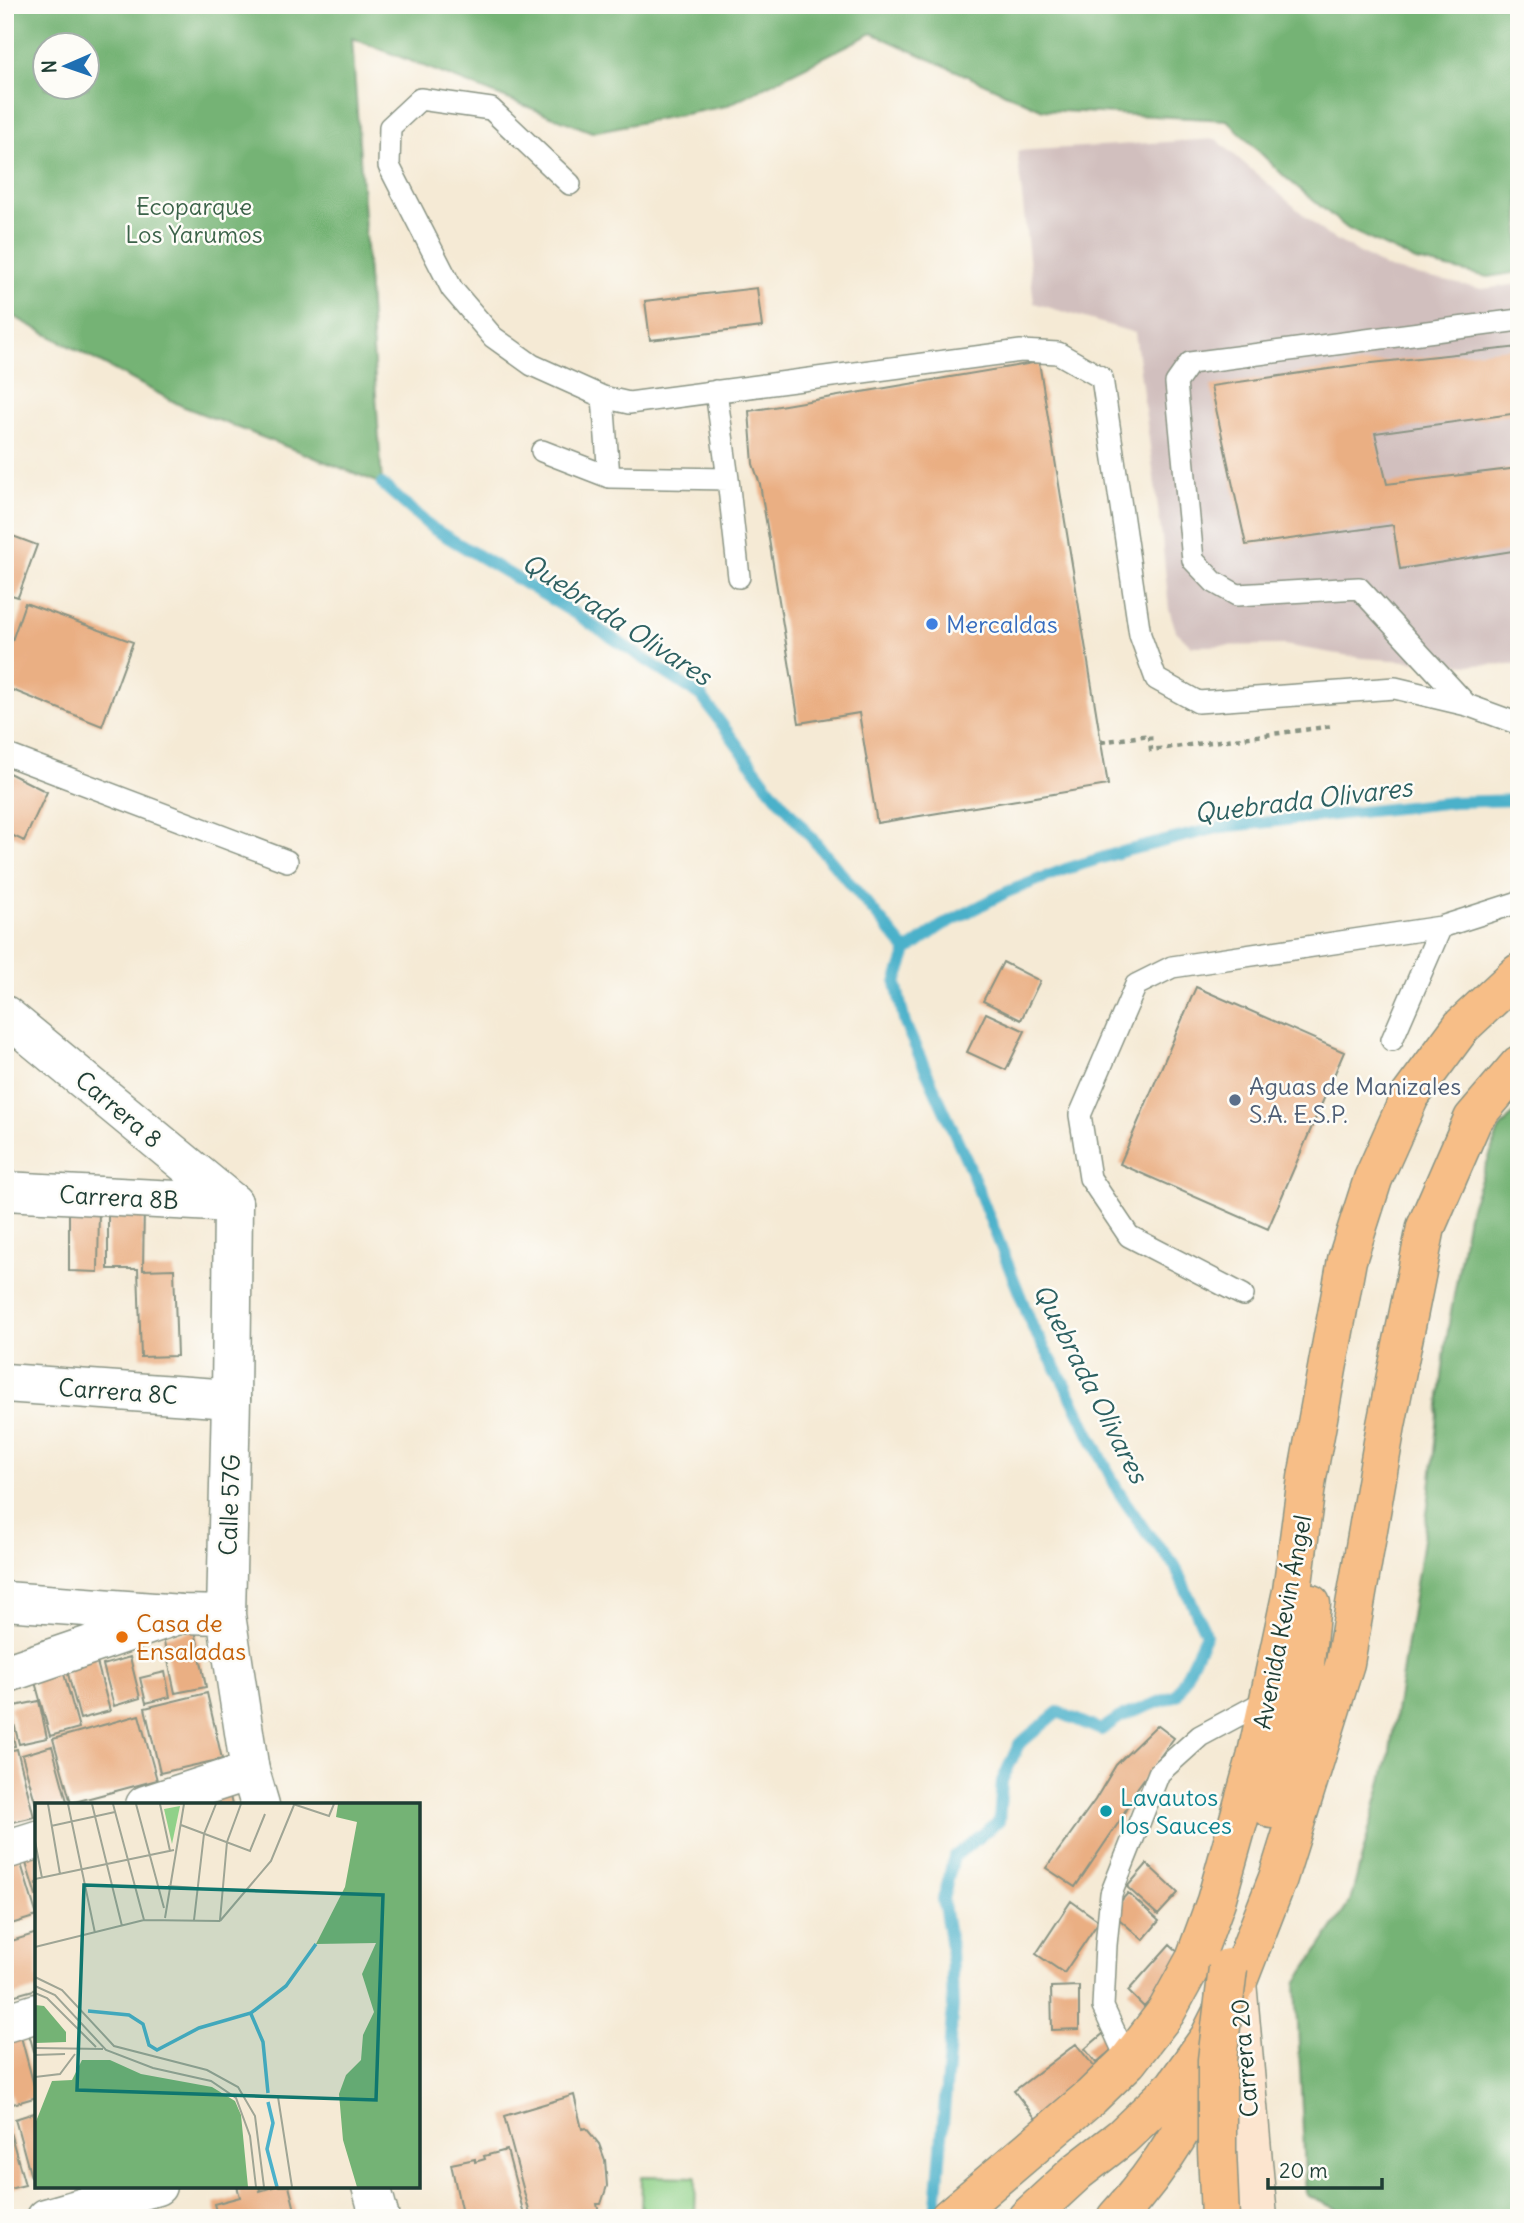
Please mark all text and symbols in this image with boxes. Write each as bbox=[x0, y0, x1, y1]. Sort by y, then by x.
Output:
north arrow bbox=[32, 32, 102, 102]
text: N bbox=[37, 60, 61, 74]
park label: Ecoparque Los Yarumos bbox=[125, 191, 263, 249]
water label: Quebrada Olivares bbox=[516, 545, 720, 694]
place label: Mercaldas bbox=[946, 609, 1058, 639]
marker: Mercaldas bbox=[924, 616, 940, 632]
water label: Quebrada Olivares bbox=[1192, 770, 1416, 830]
street label: Carrera 8 bbox=[70, 1064, 168, 1154]
place label: Aguas de Manizales S.A. E.S.P. bbox=[1249, 1071, 1461, 1129]
marker: Aguas de Manizales S.A. E.S.P. bbox=[1227, 1092, 1243, 1108]
street label: Carrera 8B bbox=[59, 1179, 179, 1215]
water label: Quebrada Olivares bbox=[1027, 1278, 1156, 1490]
street label: Carrera 8C bbox=[57, 1372, 179, 1410]
street label: Calle 57G bbox=[212, 1454, 246, 1556]
street label: Avenida Kevin Ángel bbox=[1247, 1512, 1317, 1732]
place label: Casa de Ensaladas bbox=[136, 1608, 246, 1666]
marker: Casa de Ensaladas bbox=[114, 1629, 130, 1645]
place label: Lavautos los Sauces bbox=[1120, 1782, 1232, 1840]
inset map bbox=[35, 1803, 420, 2188]
marker: Lavautos los Sauces bbox=[1098, 1803, 1114, 1819]
street label: Carrera 20 bbox=[1224, 1997, 1264, 2119]
scale bar bbox=[1268, 2146, 1382, 2190]
text: 20 m bbox=[1279, 2157, 1328, 2184]

